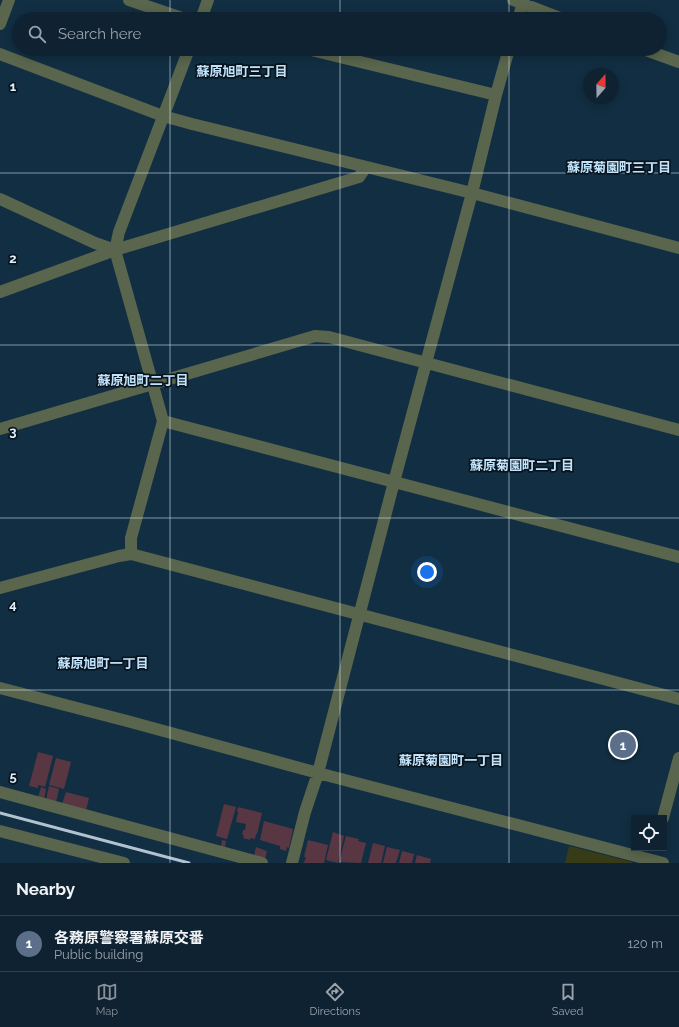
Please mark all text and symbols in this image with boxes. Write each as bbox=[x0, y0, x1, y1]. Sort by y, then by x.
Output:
search box bbox=[12, 12, 667, 56]
icon: search bbox=[26, 23, 48, 45]
text: Search here bbox=[58, 25, 141, 43]
district label: 蘇原旭町三丁目 bbox=[196, 64, 288, 79]
north arrow bbox=[583, 68, 619, 104]
text: 1 bbox=[10, 79, 17, 94]
district label: 蘇原菊園町三丁目 bbox=[567, 160, 671, 175]
text: 2 bbox=[9, 251, 17, 266]
district label: 蘇原旭町二丁目 bbox=[97, 373, 189, 388]
text: 3 bbox=[9, 424, 17, 439]
district label: 蘇原菊園町二丁目 bbox=[470, 458, 574, 473]
your location bbox=[417, 562, 437, 582]
text: 4 bbox=[9, 597, 17, 612]
district label: 蘇原旭町一丁目 bbox=[57, 656, 149, 671]
pin: 1 bbox=[610, 730, 636, 760]
district label: 蘇原菊園町一丁目 bbox=[399, 753, 503, 768]
text: 5 bbox=[9, 769, 17, 784]
map controls bbox=[631, 815, 667, 851]
button: locate bbox=[631, 815, 667, 851]
text: Nearby bbox=[16, 879, 75, 899]
text: 各務原警察署蘇原交番 bbox=[54, 929, 204, 947]
text: 1 bbox=[26, 936, 32, 951]
text: 120 m bbox=[627, 936, 663, 951]
text: Public building bbox=[54, 947, 143, 962]
tab: Map bbox=[96, 981, 118, 1018]
tab: Directions bbox=[310, 981, 360, 1018]
tab: Saved bbox=[552, 981, 583, 1018]

